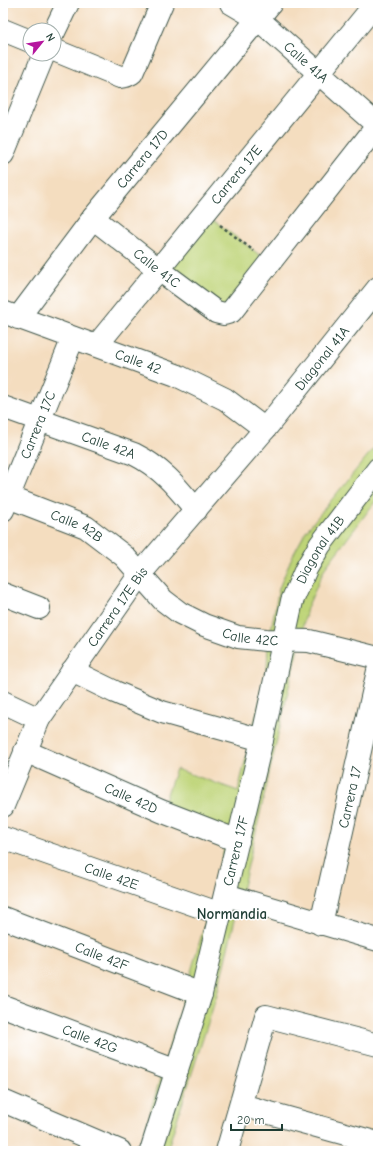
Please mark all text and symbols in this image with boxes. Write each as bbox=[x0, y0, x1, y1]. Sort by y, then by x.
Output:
north arrow bbox=[22, 22, 62, 62]
text: N bbox=[43, 31, 58, 44]
street label: Calle 41A bbox=[280, 38, 332, 86]
street label: Carrera 17D bbox=[113, 125, 172, 192]
street label: Carrera 17E bbox=[207, 141, 265, 208]
street label: Calle 41C bbox=[130, 244, 184, 291]
street label: Diagonal 41A bbox=[291, 323, 353, 394]
street label: Calle 42 bbox=[113, 345, 164, 377]
street label: Carrera 17C bbox=[16, 388, 59, 461]
street label: Calle 42A bbox=[79, 427, 138, 462]
street label: Calle 42B bbox=[48, 506, 107, 546]
street label: Diagonal 41B bbox=[292, 512, 348, 586]
street label: Carrera 17E Bis bbox=[83, 563, 151, 650]
street label: Calle 42C bbox=[220, 624, 279, 649]
street label: Carrera 17 bbox=[334, 764, 365, 830]
street label: Calle 42D bbox=[102, 779, 161, 817]
street label: Carrera 17F bbox=[219, 814, 252, 887]
street label: Calle 42E bbox=[82, 859, 141, 893]
district label: Normandia bbox=[197, 905, 267, 923]
street label: Calle 42F bbox=[73, 938, 131, 974]
street label: Calle 42G bbox=[60, 1020, 120, 1057]
scale bar bbox=[231, 1106, 282, 1132]
text: 20 m bbox=[237, 1113, 265, 1127]

